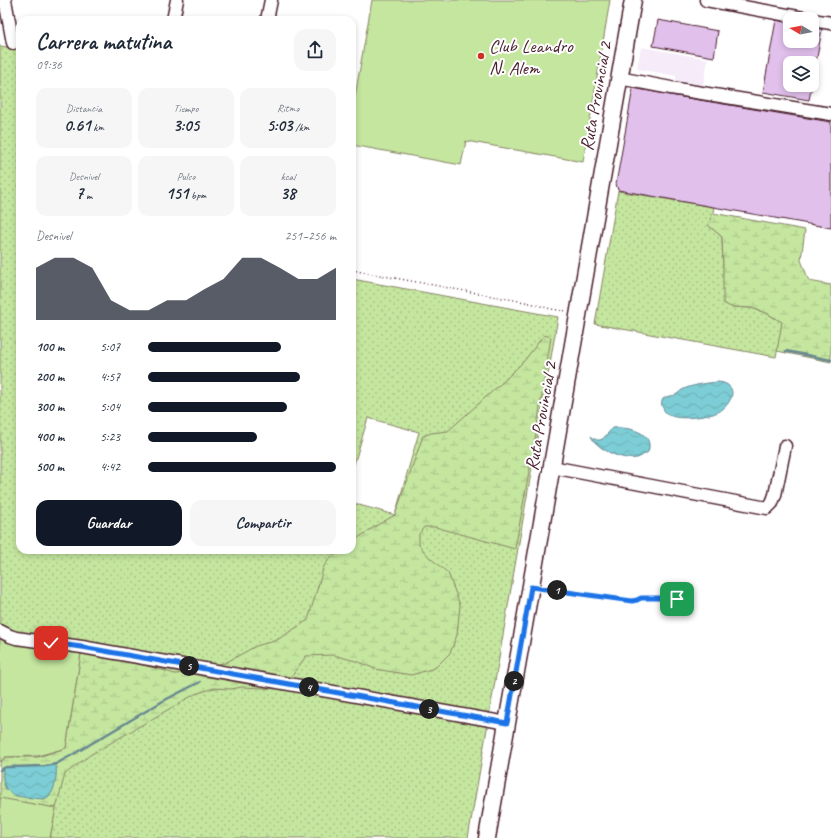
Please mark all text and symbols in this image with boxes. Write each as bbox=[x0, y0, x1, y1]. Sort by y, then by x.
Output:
north arrow bbox=[783, 12, 819, 48]
map controls bbox=[783, 12, 819, 92]
text: Carrera matutina bbox=[36, 28, 171, 56]
button: share bbox=[294, 29, 336, 71]
place label: Club Leandro N. Alem bbox=[489, 34, 574, 80]
street label: Ruta Provincial 2 bbox=[575, 38, 618, 152]
marker: Club Leandro N. Alem bbox=[476, 51, 486, 61]
button: layers bbox=[783, 56, 819, 92]
text: 09:36 bbox=[36, 57, 62, 73]
text: Distancia bbox=[66, 101, 102, 115]
text: Tiempo bbox=[174, 101, 198, 115]
text: Ritmo bbox=[277, 101, 299, 115]
text: 0.61 bbox=[64, 115, 91, 136]
text: 3:05 bbox=[173, 115, 199, 136]
text: 5:03 bbox=[266, 115, 293, 136]
text: km bbox=[91, 120, 104, 134]
text: /km bbox=[293, 120, 310, 134]
text: Desnivel bbox=[69, 169, 99, 183]
text: Pulso bbox=[177, 169, 195, 183]
text: kcal bbox=[281, 169, 295, 183]
text: 7 bbox=[76, 183, 83, 204]
text: 151 bbox=[166, 183, 188, 204]
text: 38 bbox=[280, 183, 296, 204]
text: m bbox=[83, 188, 92, 202]
text: bpm bbox=[188, 188, 206, 202]
text: Desnivel bbox=[36, 228, 71, 244]
text: 251–256 m bbox=[285, 228, 336, 244]
text: 100 m bbox=[36, 339, 64, 355]
text: 5:07 bbox=[100, 339, 120, 355]
street label: Ruta Provincial 2 bbox=[520, 358, 563, 472]
text: 200 m bbox=[36, 369, 64, 385]
text: 4:57 bbox=[100, 369, 120, 385]
text: 300 m bbox=[36, 399, 64, 415]
text: 5:04 bbox=[100, 399, 120, 415]
text: 400 m bbox=[36, 429, 64, 445]
text: 5:23 bbox=[100, 429, 120, 445]
text: 500 m bbox=[36, 459, 64, 475]
text: 4:42 bbox=[100, 459, 120, 475]
button: Guardar bbox=[36, 500, 182, 546]
button: Compartir bbox=[190, 500, 336, 546]
pin: 1 bbox=[547, 580, 567, 600]
pin bbox=[660, 582, 694, 616]
text: 1 bbox=[555, 583, 559, 597]
icon: arrive bbox=[666, 588, 688, 610]
pin bbox=[34, 626, 68, 660]
icon: check bbox=[40, 632, 62, 654]
pin: 5 bbox=[179, 656, 199, 676]
text: 5 bbox=[187, 659, 191, 673]
pin: 2 bbox=[504, 671, 524, 691]
text: 2 bbox=[512, 674, 516, 688]
pin: 4 bbox=[299, 677, 319, 697]
text: 4 bbox=[307, 680, 311, 694]
pin: 3 bbox=[419, 699, 439, 719]
text: 3 bbox=[427, 702, 431, 716]

